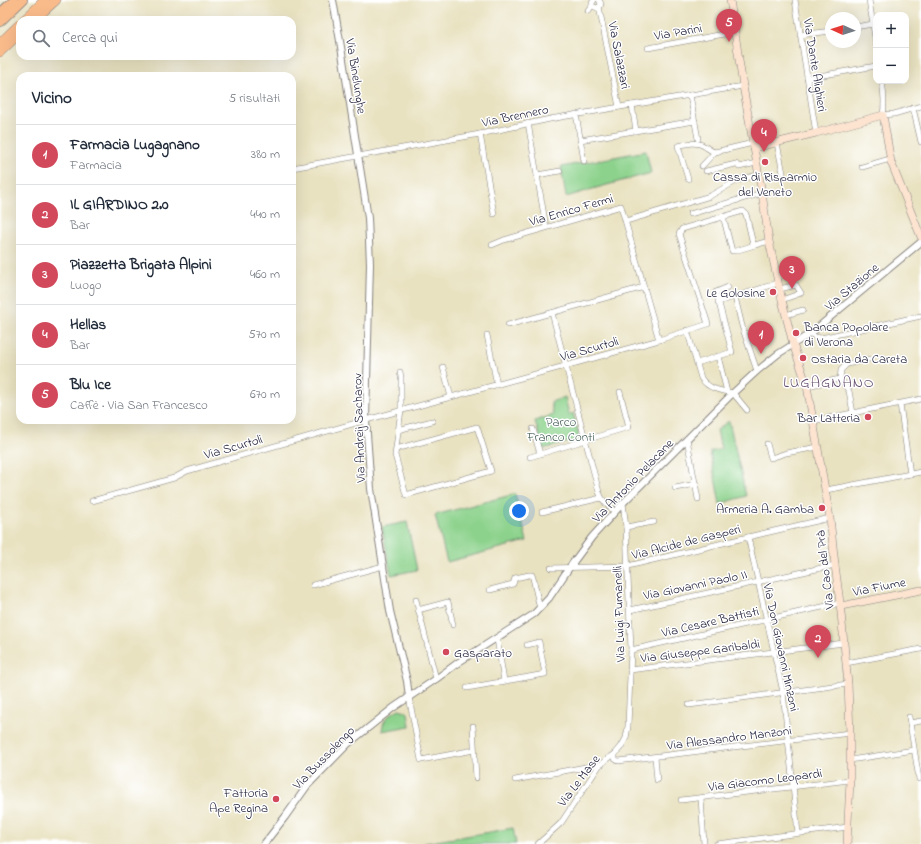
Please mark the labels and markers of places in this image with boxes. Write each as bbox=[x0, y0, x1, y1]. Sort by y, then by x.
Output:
pin: 5 bbox=[716, 9, 742, 42]
pin: 4 bbox=[751, 119, 777, 152]
marker: Cassa di Risparmio del Veneto bbox=[760, 157, 770, 167]
place label: Cassa di Risparmio del Veneto bbox=[713, 168, 817, 202]
pin: 3 bbox=[779, 256, 805, 289]
place label: Le Golosine bbox=[706, 284, 765, 303]
marker: Le Golosine bbox=[768, 287, 778, 297]
place label: Banca Popolare di Verona bbox=[803, 318, 888, 352]
pin: 1 bbox=[748, 321, 774, 354]
marker: Banca Popolare di Verona bbox=[791, 328, 801, 338]
place label: Ostaria da Careta bbox=[811, 350, 907, 369]
marker: Ostaria da Careta bbox=[798, 353, 808, 363]
place label: Bar Latteria bbox=[796, 409, 860, 428]
marker: Bar Latteria bbox=[863, 412, 873, 422]
place label: Armeria A. Gamba bbox=[716, 500, 814, 519]
marker: Armeria A. Gamba bbox=[817, 503, 827, 513]
pin: 2 bbox=[805, 625, 831, 658]
place label: Gasparato bbox=[454, 644, 512, 663]
marker: Gasparato bbox=[441, 647, 451, 657]
place label: Fattoria Ape Regina bbox=[209, 784, 268, 819]
marker: Fattoria Ape Regina bbox=[271, 794, 281, 804]

